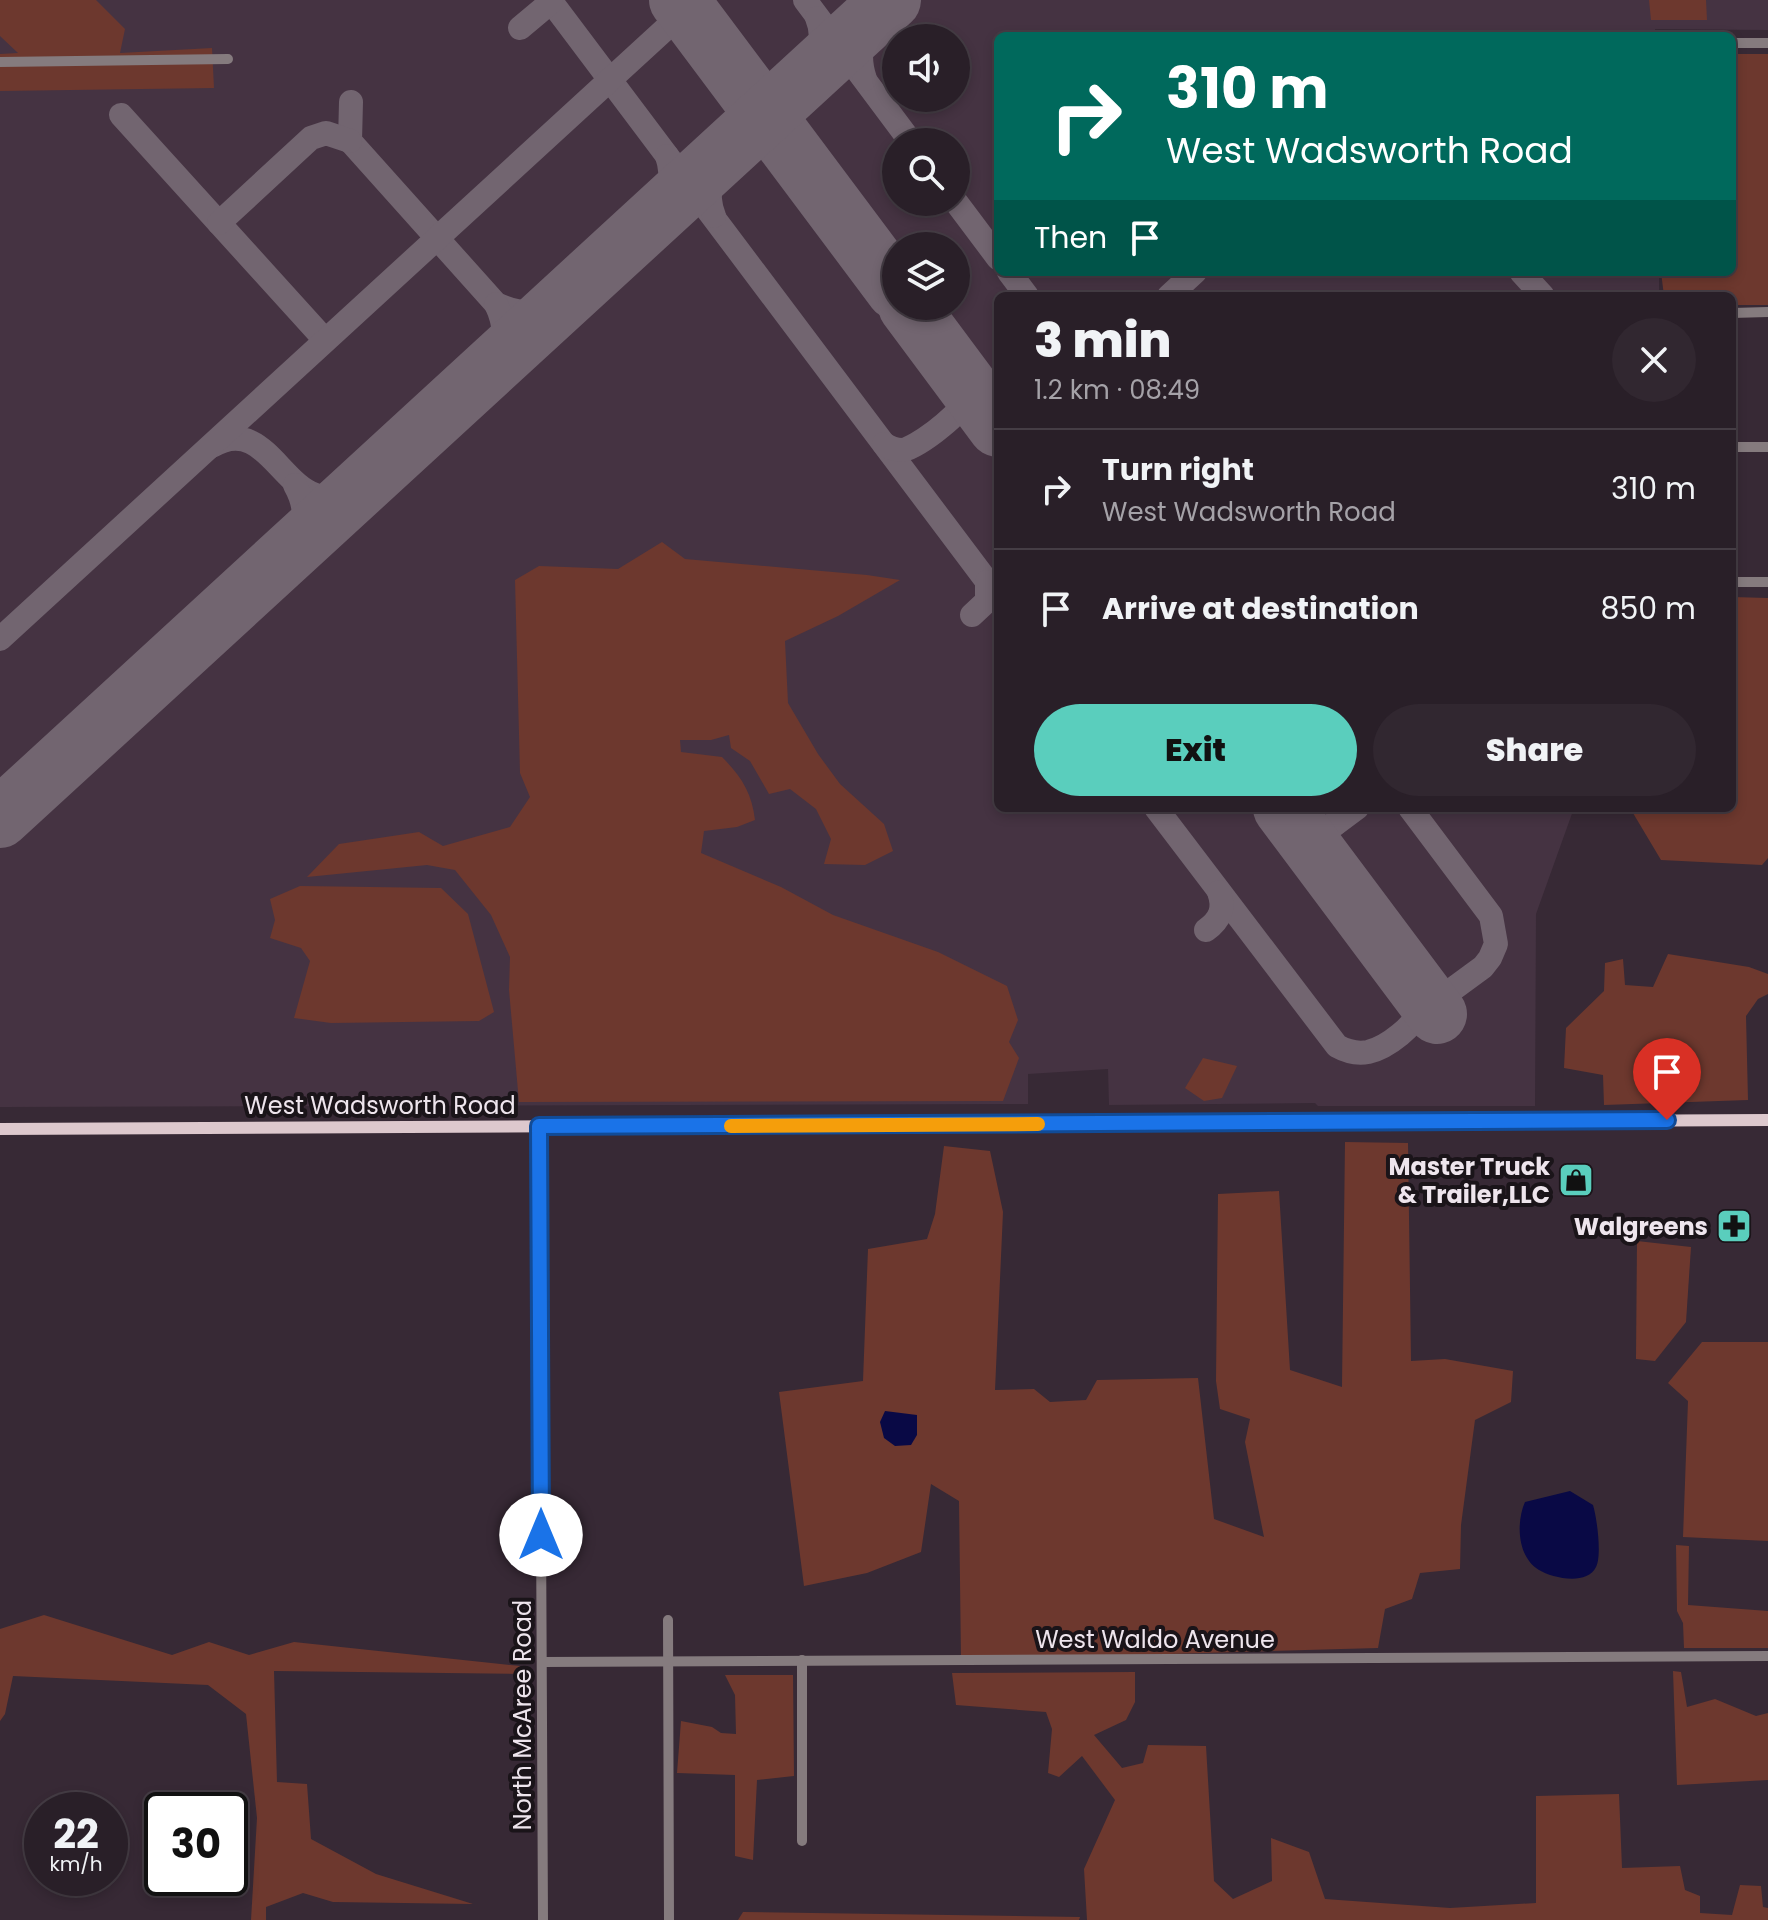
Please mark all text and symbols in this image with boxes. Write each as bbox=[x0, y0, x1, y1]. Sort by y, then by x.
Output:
map controls bbox=[882, 24, 970, 320]
button: sound bbox=[882, 24, 970, 112]
text: 310 m bbox=[1166, 49, 1329, 128]
icon: right bbox=[1034, 64, 1138, 168]
text: West Wadsworth Road bbox=[1166, 125, 1573, 176]
button: search bbox=[882, 128, 970, 216]
text: Then bbox=[1034, 216, 1107, 259]
icon: arrive bbox=[1123, 216, 1167, 260]
button: layers bbox=[882, 232, 970, 320]
text: 3 min bbox=[1034, 307, 1171, 374]
button: close bbox=[1612, 318, 1696, 402]
text: 1.2 km · 08:49 bbox=[1034, 372, 1200, 408]
text: Turn right bbox=[1102, 448, 1254, 491]
icon: right bbox=[1034, 467, 1078, 511]
text: 310 m bbox=[1611, 467, 1696, 510]
text: West Wadsworth Road bbox=[1102, 494, 1396, 530]
icon: arrive bbox=[1034, 587, 1078, 631]
text: Arrive at destination bbox=[1102, 587, 1419, 630]
text: 850 m bbox=[1600, 587, 1696, 630]
button: Exit bbox=[1034, 704, 1357, 796]
button: Share bbox=[1373, 704, 1696, 796]
pin bbox=[1633, 1038, 1701, 1120]
icon: arrive bbox=[1645, 1050, 1689, 1094]
street label: West Wadsworth Road bbox=[244, 1089, 516, 1122]
place label: Master Truck & Trailer,LLC bbox=[1388, 1150, 1550, 1211]
shop icon: Master Truck & Trailer,LLC bbox=[1557, 1161, 1595, 1199]
pharmacy icon: Walgreens bbox=[1715, 1207, 1753, 1245]
place label: Walgreens bbox=[1574, 1210, 1708, 1243]
position arrow bbox=[499, 1493, 583, 1577]
street label: North McAree Road bbox=[506, 1600, 539, 1830]
street label: West Waldo Avenue bbox=[1035, 1623, 1275, 1656]
speed limit sign: 30 bbox=[144, 1792, 248, 1896]
text: 22 bbox=[53, 1806, 99, 1862]
text: km/h bbox=[49, 1850, 103, 1878]

